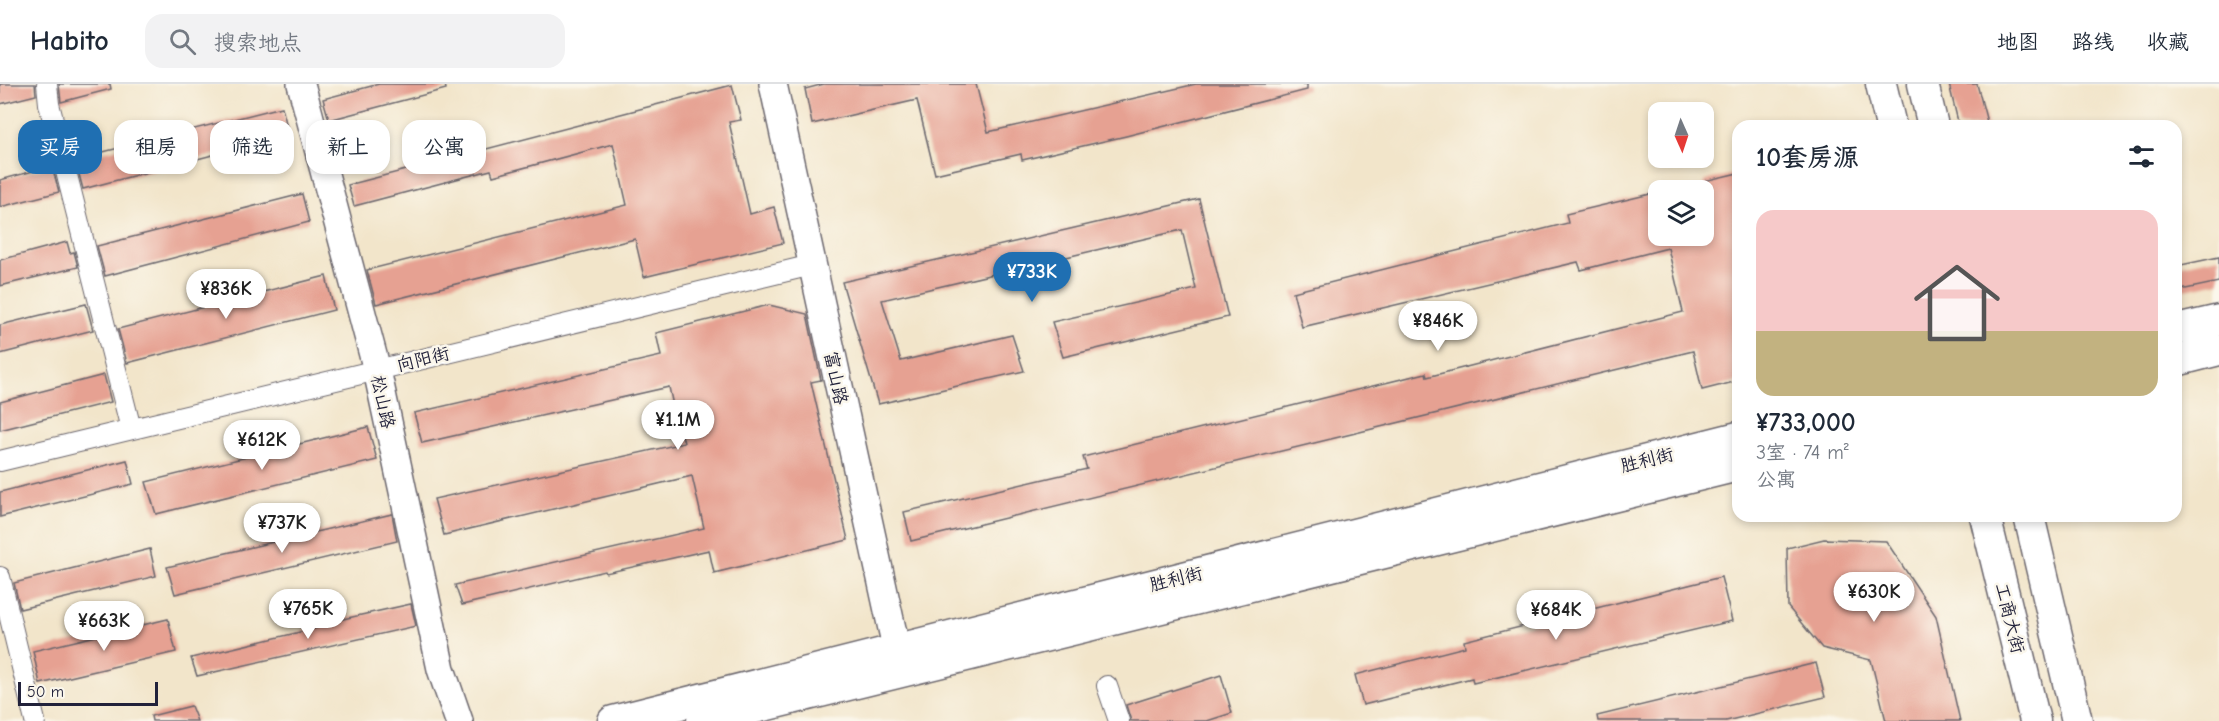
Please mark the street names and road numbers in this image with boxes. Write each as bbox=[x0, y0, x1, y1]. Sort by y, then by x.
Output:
street label: 向阳街 bbox=[394, 343, 452, 376]
street label: 富山路 bbox=[820, 350, 851, 407]
street label: 松山路 bbox=[367, 374, 398, 431]
street label: 胜利街 bbox=[1618, 444, 1676, 477]
street label: 胜利街 bbox=[1147, 563, 1205, 596]
street label: 工商大街 bbox=[1991, 581, 2028, 656]

